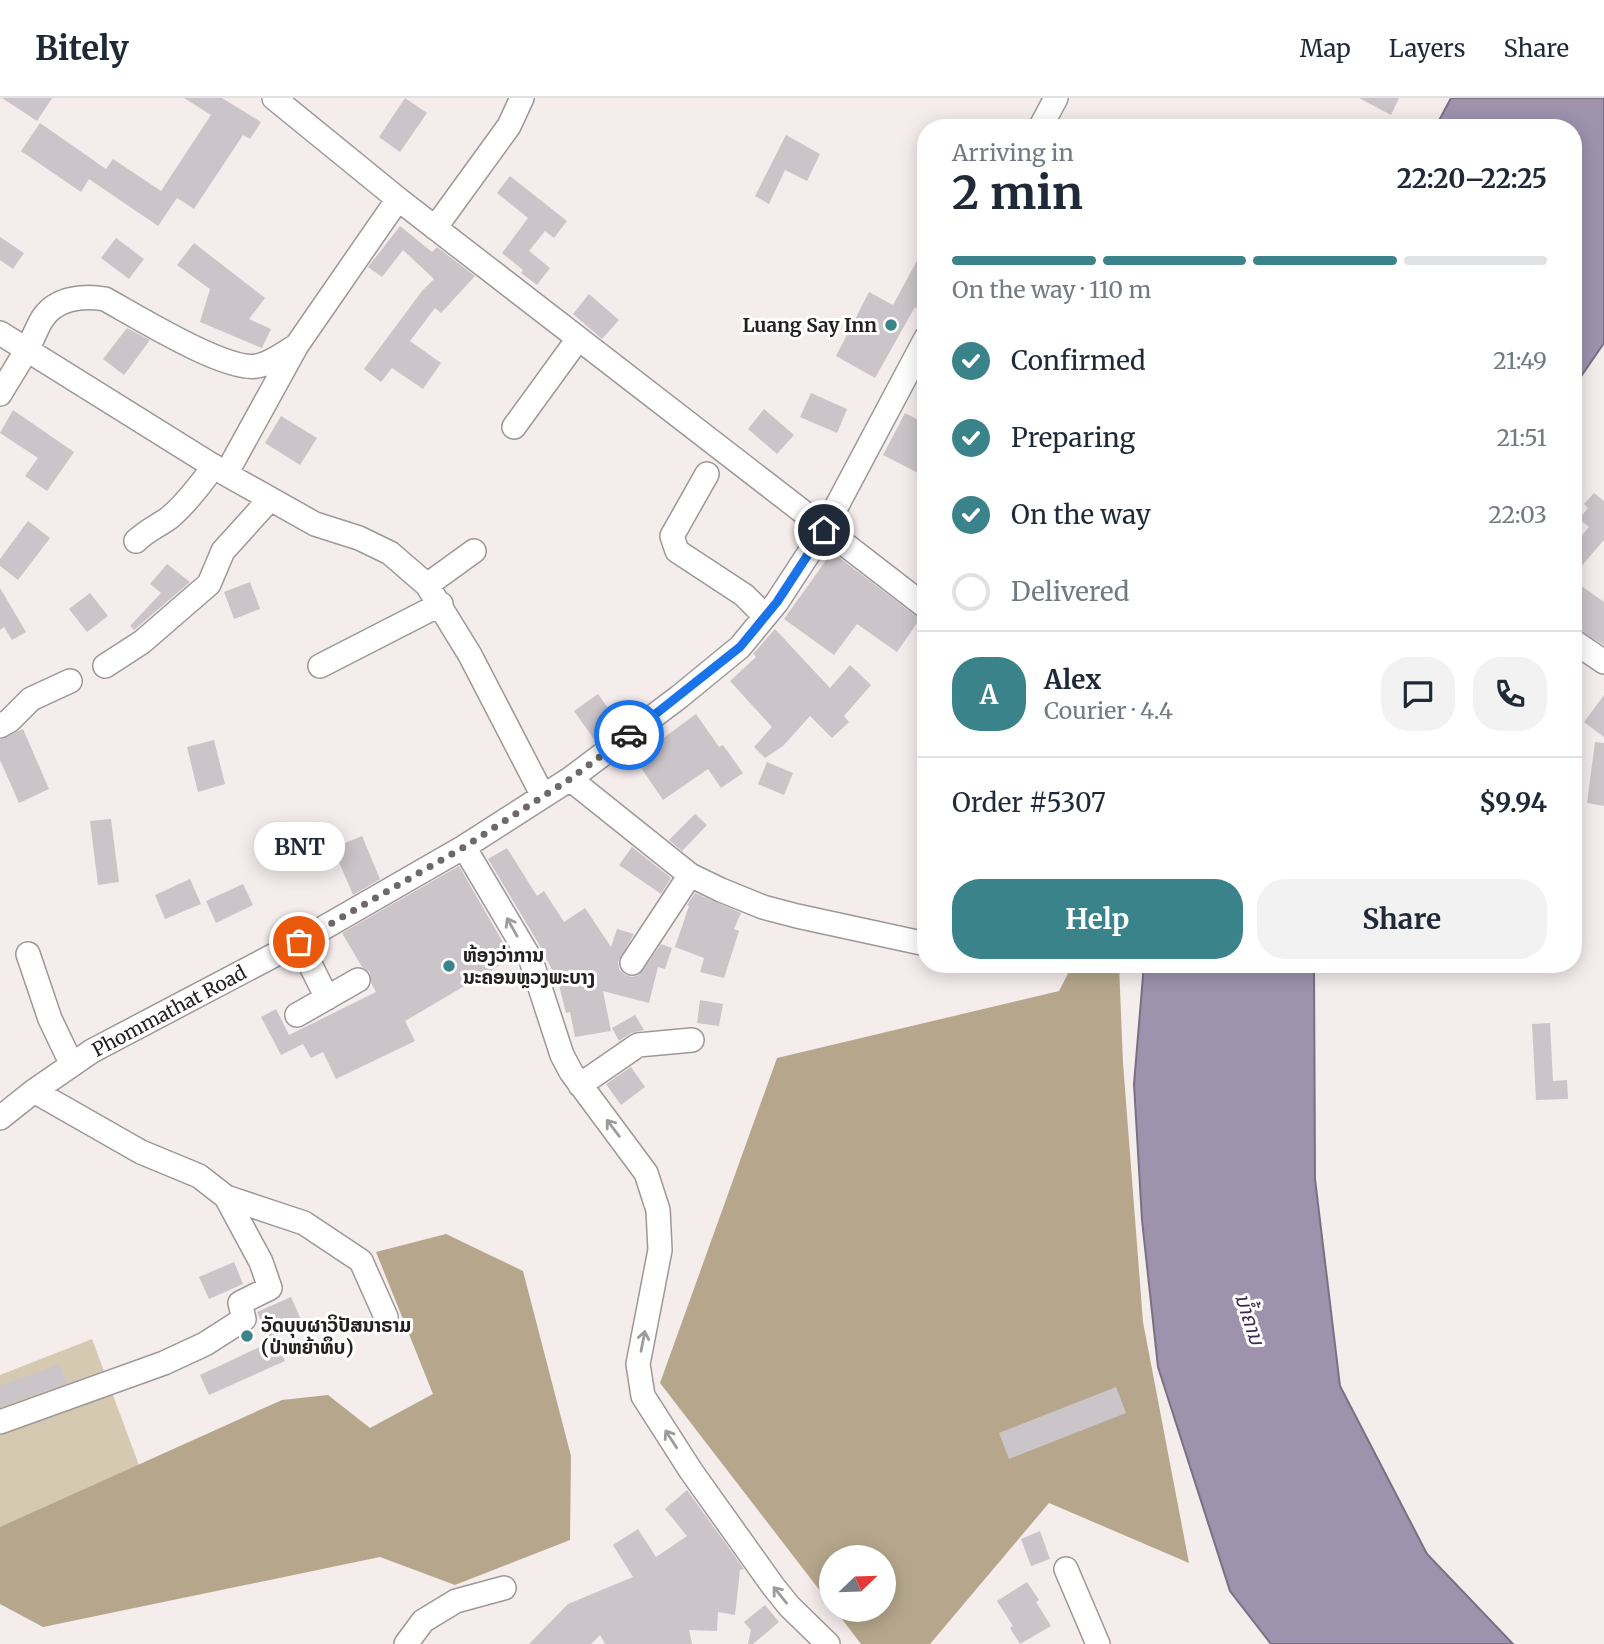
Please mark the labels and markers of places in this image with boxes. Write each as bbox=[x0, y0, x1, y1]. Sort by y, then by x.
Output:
place label: Luang Say Inn bbox=[742, 313, 877, 337]
marker: Luang Say Inn bbox=[883, 317, 899, 333]
pin bbox=[794, 500, 854, 560]
callout: BNT bbox=[254, 823, 344, 872]
pin bbox=[269, 912, 329, 972]
place label: ຫ້ອງວ່າການ ນະຄອນຫຼວງພະບາງ bbox=[463, 943, 595, 989]
marker: ຫ້ອງວ່າການ ນະຄອນຫຼວງພະບາງ bbox=[441, 958, 457, 974]
place label: ວັດບຸບຜາວິປັສນາຣາມ (ປ່າຫຍ້າທຶບ) bbox=[261, 1313, 411, 1359]
marker: ວັດບຸບຜາວິປັສນາຣາມ (ປ່າຫຍ້າທຶບ) bbox=[239, 1328, 255, 1344]

